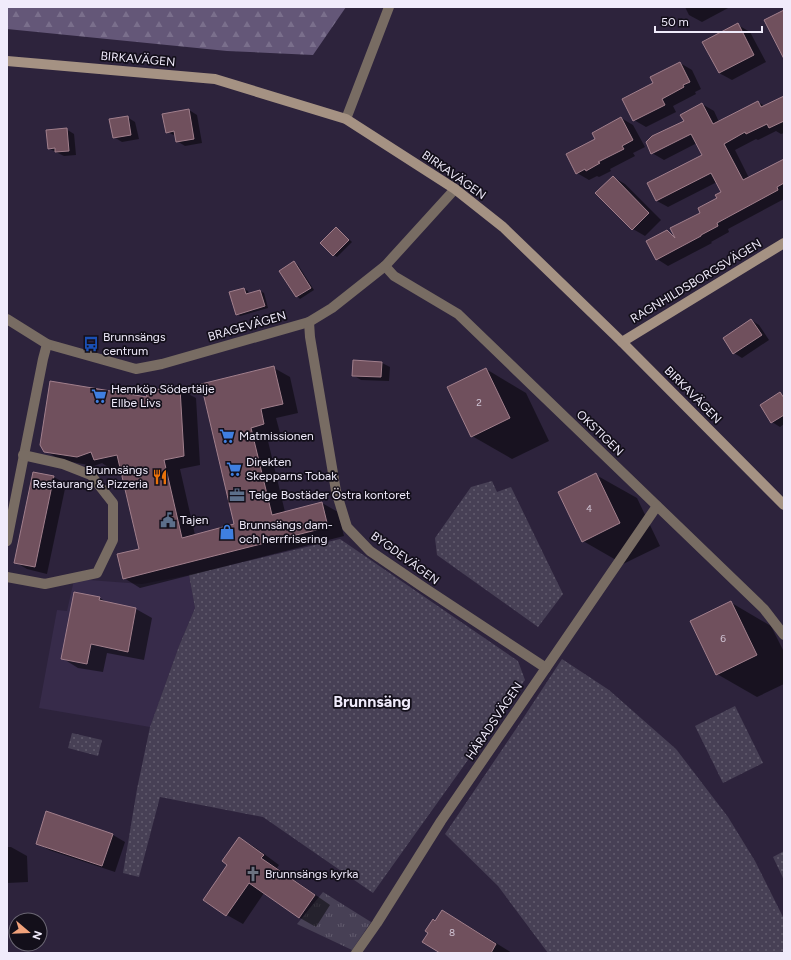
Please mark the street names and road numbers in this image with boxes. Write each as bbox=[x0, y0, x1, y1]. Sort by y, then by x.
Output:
street label: BIRKAVÄGEN bbox=[100, 49, 176, 69]
street label: BIRKAVÄGEN bbox=[419, 148, 489, 202]
street label: RAGNHILDSBORGSVÄGEN bbox=[628, 236, 764, 326]
street label: BRAGEVÄGEN bbox=[206, 308, 288, 344]
street label: BIRKAVÄGEN bbox=[662, 364, 724, 426]
street label: OKSTIGEN bbox=[574, 407, 626, 459]
street label: BYGDEVÄGEN bbox=[368, 529, 442, 587]
street label: HÄRADSVÄGEN bbox=[463, 680, 525, 762]

